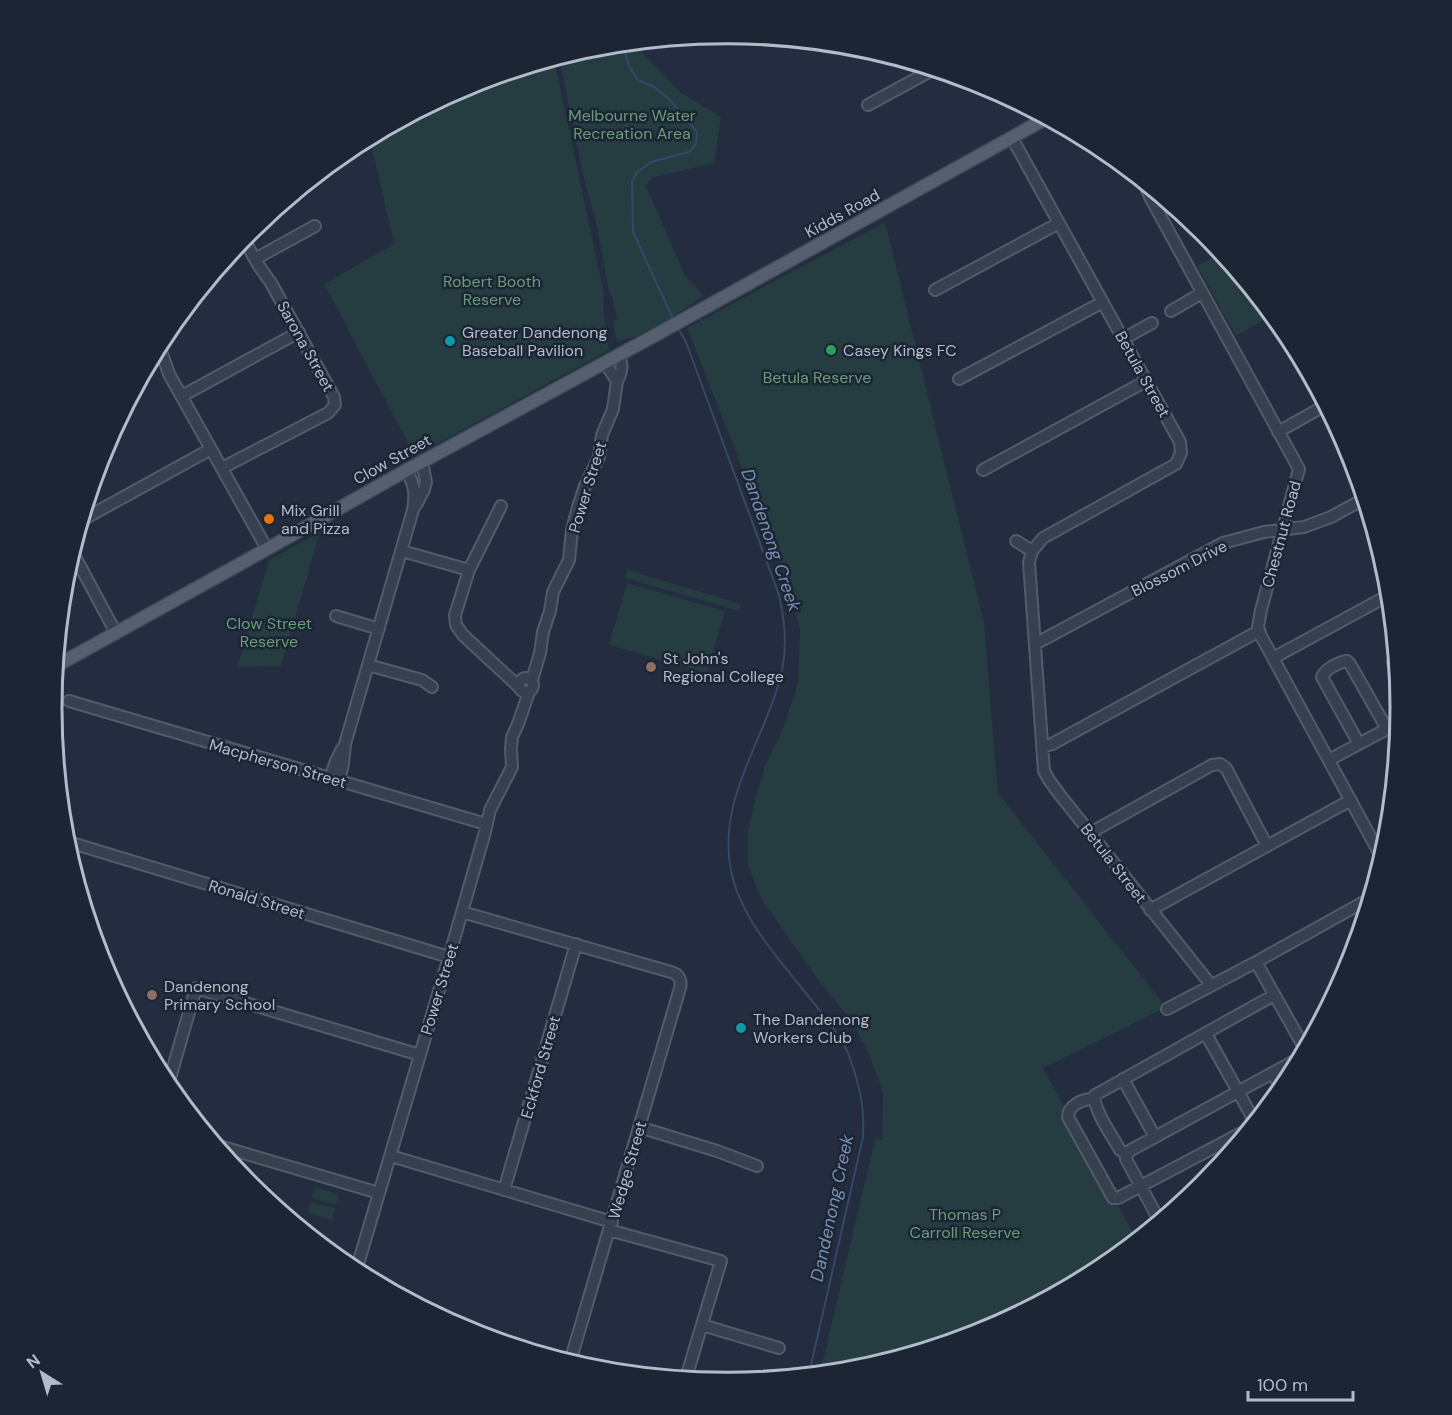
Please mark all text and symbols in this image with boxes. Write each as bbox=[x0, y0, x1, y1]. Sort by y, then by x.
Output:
park label: Melbourne Water Recreation Area bbox=[568, 105, 696, 144]
street label: Kidds Road bbox=[801, 184, 884, 243]
park label: Robert Booth Reserve bbox=[443, 271, 541, 310]
street label: Sarona Street bbox=[272, 297, 339, 395]
place label: Greater Dandenong Baseball Pavilion bbox=[462, 322, 607, 361]
street label: Betula Street bbox=[1110, 327, 1175, 421]
marker: Greater Dandenong Baseball Pavilion bbox=[443, 334, 457, 348]
place label: Casey Kings FC bbox=[843, 340, 957, 361]
marker: Casey Kings FC bbox=[824, 343, 838, 357]
park label: Betula Reserve bbox=[763, 367, 871, 388]
street label: Clow Street bbox=[350, 429, 435, 489]
street label: Power Street bbox=[564, 439, 611, 535]
water label: Dandenong Creek bbox=[735, 465, 807, 615]
street label: Chestnut Road bbox=[1257, 478, 1306, 590]
place label: Mix Grill and Pizza bbox=[281, 500, 350, 539]
marker: Mix Grill and Pizza bbox=[262, 512, 276, 526]
street label: Blossom Drive bbox=[1128, 535, 1231, 602]
park label: Clow Street Reserve bbox=[226, 613, 312, 652]
place label: St John's Regional College bbox=[663, 648, 784, 687]
marker: St John's Regional College bbox=[644, 660, 658, 674]
street label: Macpherson Street bbox=[207, 734, 349, 793]
street label: Betula Street bbox=[1076, 819, 1151, 908]
street label: Ronald Street bbox=[206, 875, 308, 924]
street label: Power Street bbox=[416, 941, 463, 1037]
place label: Dandenong Primary School bbox=[164, 976, 275, 1015]
marker: Dandenong Primary School bbox=[145, 988, 159, 1002]
place label: The Dandenong Workers Club bbox=[753, 1009, 869, 1048]
street label: Eckford Street bbox=[516, 1013, 565, 1121]
marker: The Dandenong Workers Club bbox=[734, 1021, 748, 1035]
street label: Wedge Street bbox=[603, 1119, 652, 1222]
water label: Dandenong Creek bbox=[805, 1132, 859, 1284]
park label: Thomas P Carroll Reserve bbox=[910, 1204, 1020, 1243]
north arrow bbox=[12, 1343, 72, 1403]
text: N bbox=[22, 1350, 44, 1373]
scale bar bbox=[1248, 1364, 1353, 1402]
text: 100 m bbox=[1257, 1373, 1308, 1397]

